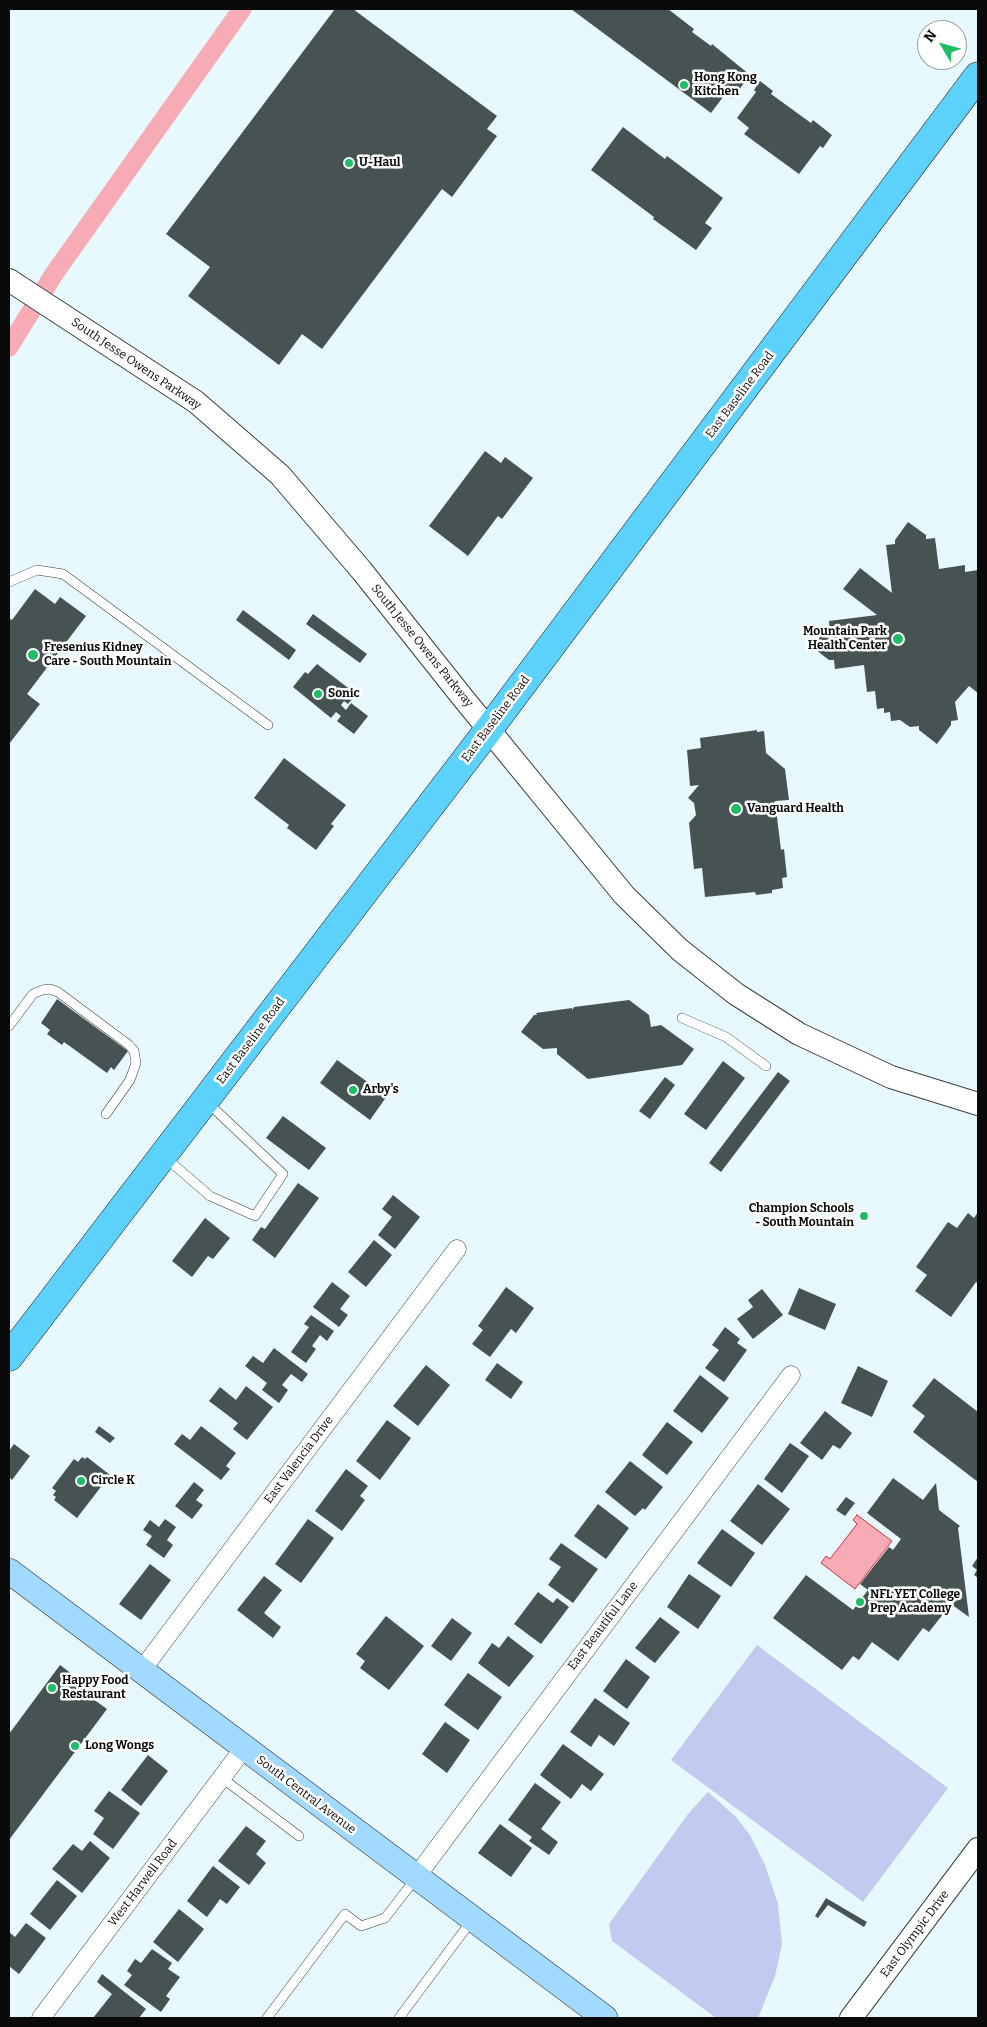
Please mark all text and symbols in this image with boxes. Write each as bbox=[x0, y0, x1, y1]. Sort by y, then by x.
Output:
north arrow bbox=[917, 20, 967, 70]
text: N bbox=[920, 27, 940, 46]
place label: Hong Kong Kitchen bbox=[694, 71, 757, 99]
marker: Hong Kong Kitchen bbox=[678, 79, 690, 91]
place label: U-Haul bbox=[359, 156, 401, 170]
marker: U-Haul bbox=[343, 157, 355, 169]
street label: South Jesse Owens Parkway bbox=[68, 315, 204, 413]
street label: East Baseline Road bbox=[703, 349, 777, 441]
street label: South Jesse Owens Parkway bbox=[368, 582, 476, 710]
place label: Mountain Park Health Center bbox=[803, 625, 887, 653]
marker: Mountain Park Health Center bbox=[891, 632, 905, 646]
place label: Fresenius Kidney Care - South Mountain bbox=[44, 641, 171, 669]
marker: Fresenius Kidney Care - South Mountain bbox=[26, 648, 40, 662]
street label: East Baseline Road bbox=[459, 673, 533, 765]
place label: Sonic bbox=[328, 687, 360, 701]
marker: Sonic bbox=[312, 688, 324, 700]
marker: Vanguard Health bbox=[729, 802, 743, 816]
place label: Vanguard Health bbox=[747, 802, 844, 816]
street label: East Baseline Road bbox=[214, 995, 288, 1087]
place label: Arby's bbox=[363, 1083, 399, 1097]
marker: Arby's bbox=[347, 1084, 359, 1096]
place label: Champion Schools - South Mountain bbox=[749, 1202, 854, 1230]
marker: Champion Schools - South Mountain bbox=[858, 1210, 870, 1222]
street label: East Valencia Drive bbox=[261, 1413, 337, 1507]
place label: Circle K bbox=[91, 1474, 135, 1488]
marker: Circle K bbox=[75, 1475, 87, 1487]
street label: East Beautiful Lane bbox=[565, 1579, 641, 1673]
place label: NFL YET College Prep Academy bbox=[870, 1588, 960, 1616]
marker: NFL YET College Prep Academy bbox=[854, 1596, 866, 1608]
place label: Happy Food Restaurant bbox=[62, 1674, 129, 1702]
marker: Happy Food Restaurant bbox=[46, 1682, 58, 1694]
place label: Long Wongs bbox=[85, 1739, 154, 1753]
marker: Long Wongs bbox=[69, 1740, 81, 1752]
street label: South Central Avenue bbox=[253, 1753, 359, 1837]
street label: West Harwell Road bbox=[106, 1837, 180, 1929]
street label: East Olympic Drive bbox=[878, 1888, 952, 1980]

